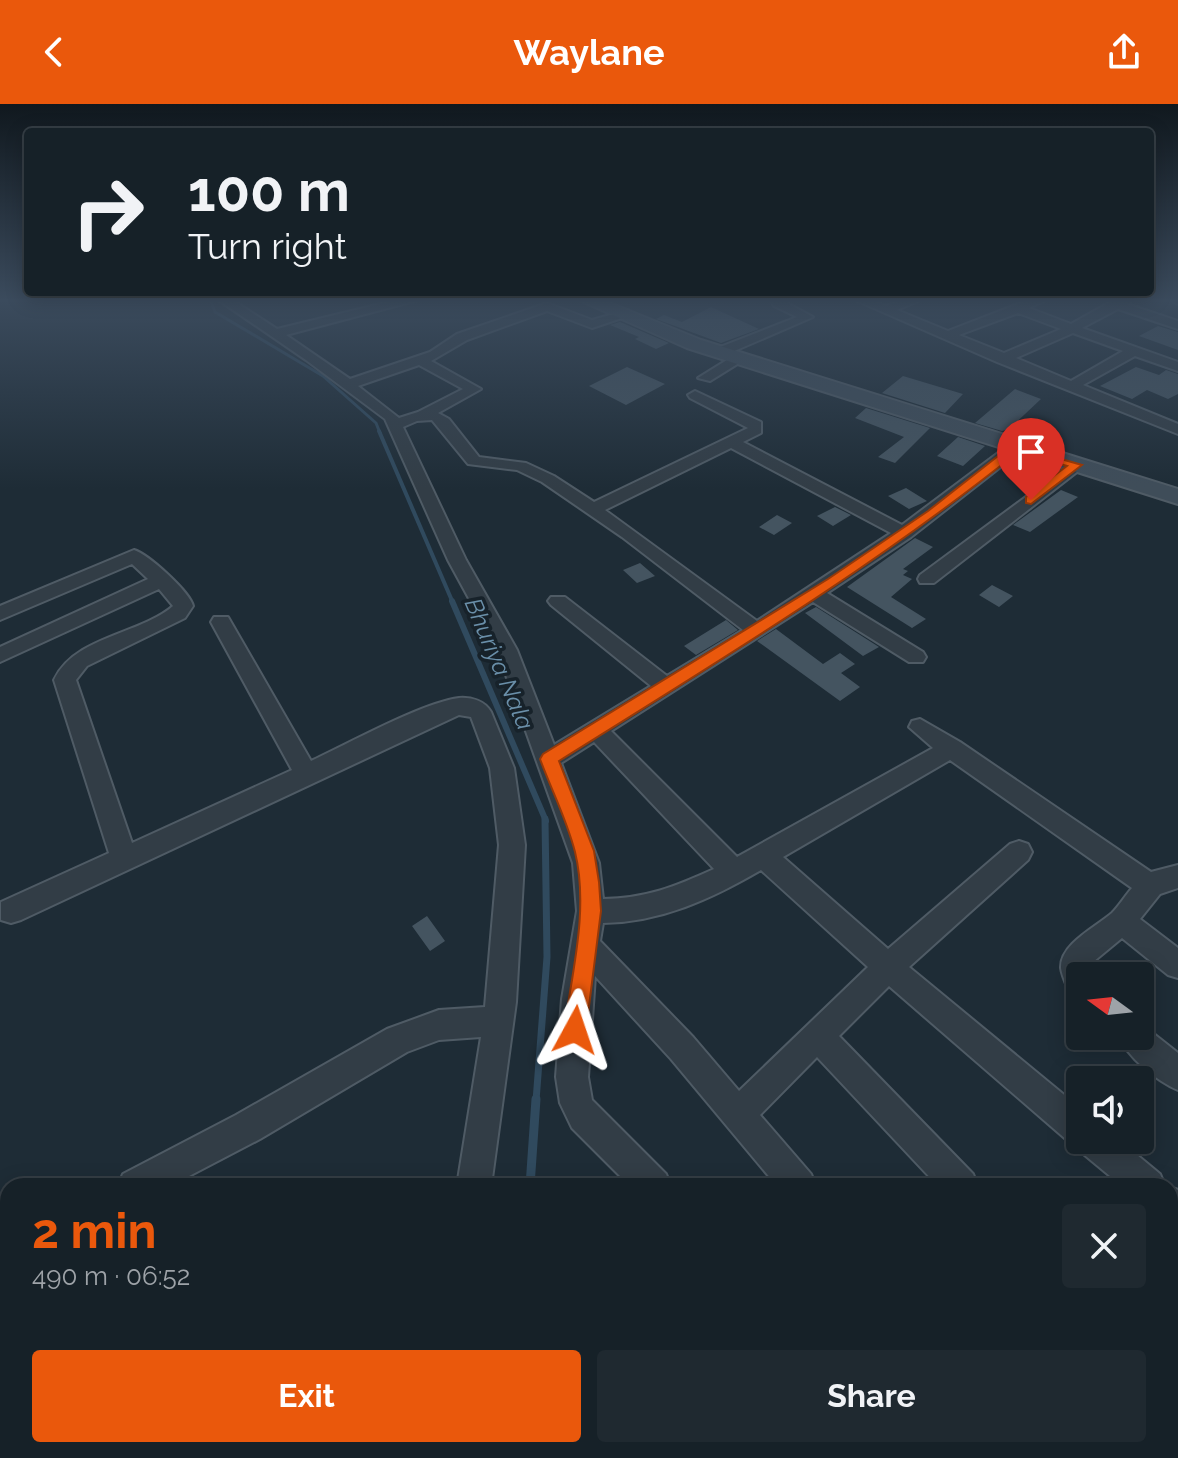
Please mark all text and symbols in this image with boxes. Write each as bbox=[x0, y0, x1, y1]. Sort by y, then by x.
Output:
icon: back bbox=[32, 30, 76, 74]
icon: share bbox=[1102, 30, 1146, 74]
text: Waylane bbox=[514, 31, 664, 73]
text: 100 m bbox=[188, 158, 350, 224]
icon: right bbox=[56, 160, 160, 264]
text: Turn right bbox=[188, 225, 347, 267]
pin bbox=[997, 418, 1065, 500]
icon: arrive bbox=[1009, 430, 1053, 474]
water label: Bhuriya Nala bbox=[459, 594, 540, 734]
north arrow bbox=[1066, 962, 1154, 1050]
map controls bbox=[1066, 962, 1154, 1154]
position arrow bbox=[533, 988, 617, 1072]
button: sound bbox=[1066, 1066, 1154, 1154]
text: 2 min bbox=[32, 1203, 157, 1259]
button: close bbox=[1062, 1204, 1146, 1288]
text: 490 m · 06:52 bbox=[32, 1261, 190, 1291]
button: Exit bbox=[32, 1350, 581, 1442]
button: Share bbox=[597, 1350, 1146, 1442]

